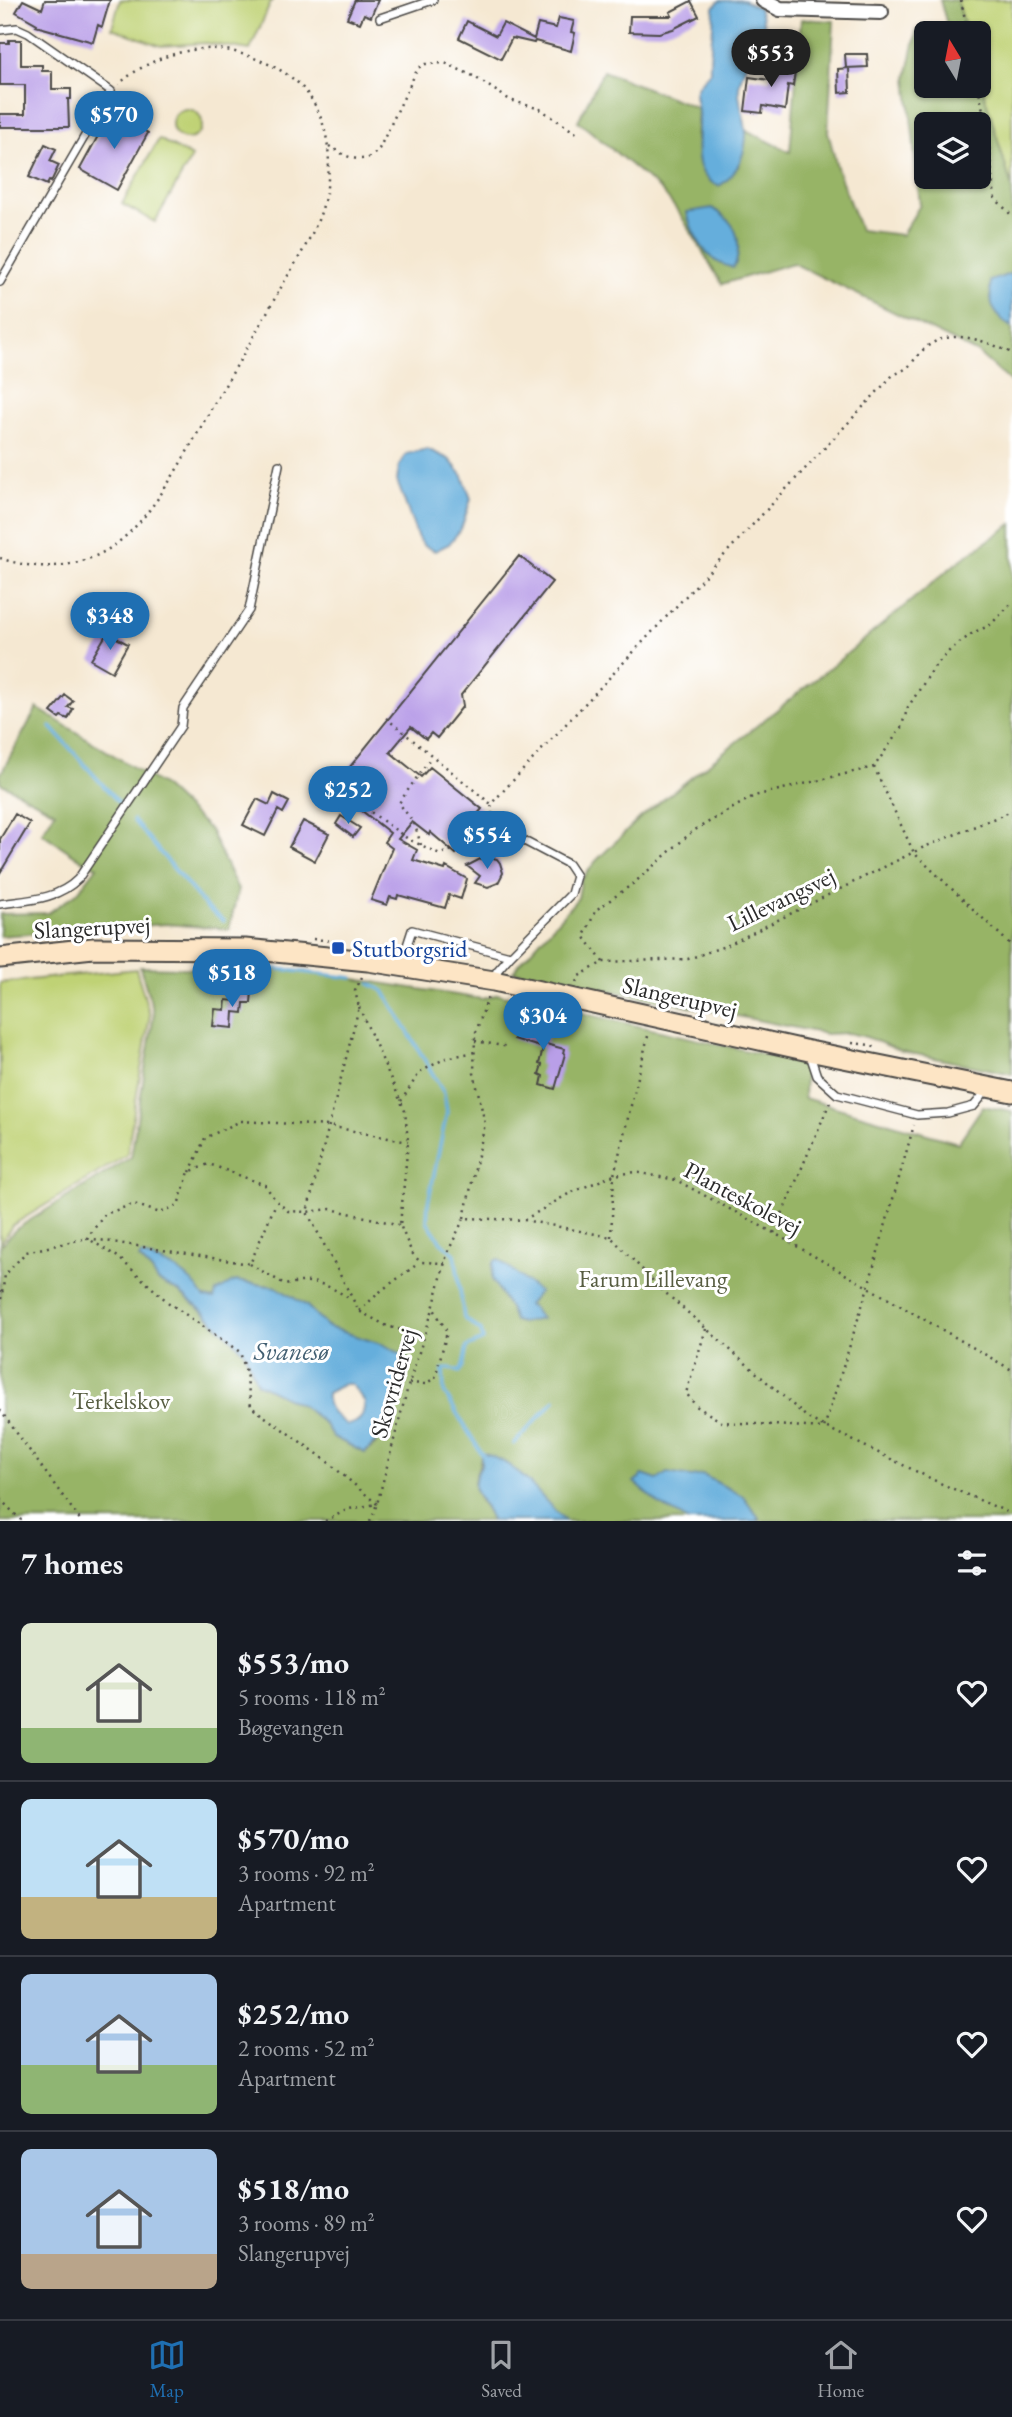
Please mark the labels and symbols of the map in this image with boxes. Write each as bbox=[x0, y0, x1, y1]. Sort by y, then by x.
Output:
north arrow bbox=[914, 21, 990, 98]
pin: $553 bbox=[730, 29, 812, 89]
pin: $570 bbox=[73, 92, 155, 151]
pin: $348 bbox=[69, 592, 151, 652]
pin: $252 bbox=[307, 766, 389, 826]
pin: $554 bbox=[446, 812, 528, 871]
street label: Lillevangsvej bbox=[722, 860, 840, 938]
street label: Slangerupvej bbox=[33, 908, 151, 946]
place label: Stutborgsrid bbox=[352, 933, 468, 964]
marker: Stutborgsrid bbox=[330, 940, 346, 956]
pin: $518 bbox=[191, 950, 273, 1009]
street label: Slangerupvej bbox=[620, 969, 740, 1025]
pin: $304 bbox=[502, 992, 584, 1052]
street label: Planteskolevej bbox=[679, 1154, 807, 1242]
park label: Farum Lillevang bbox=[579, 1263, 728, 1294]
street label: Skovridervej bbox=[363, 1325, 423, 1441]
water label: Svanesø bbox=[253, 1334, 329, 1368]
park label: Terkelskov bbox=[72, 1385, 171, 1416]

